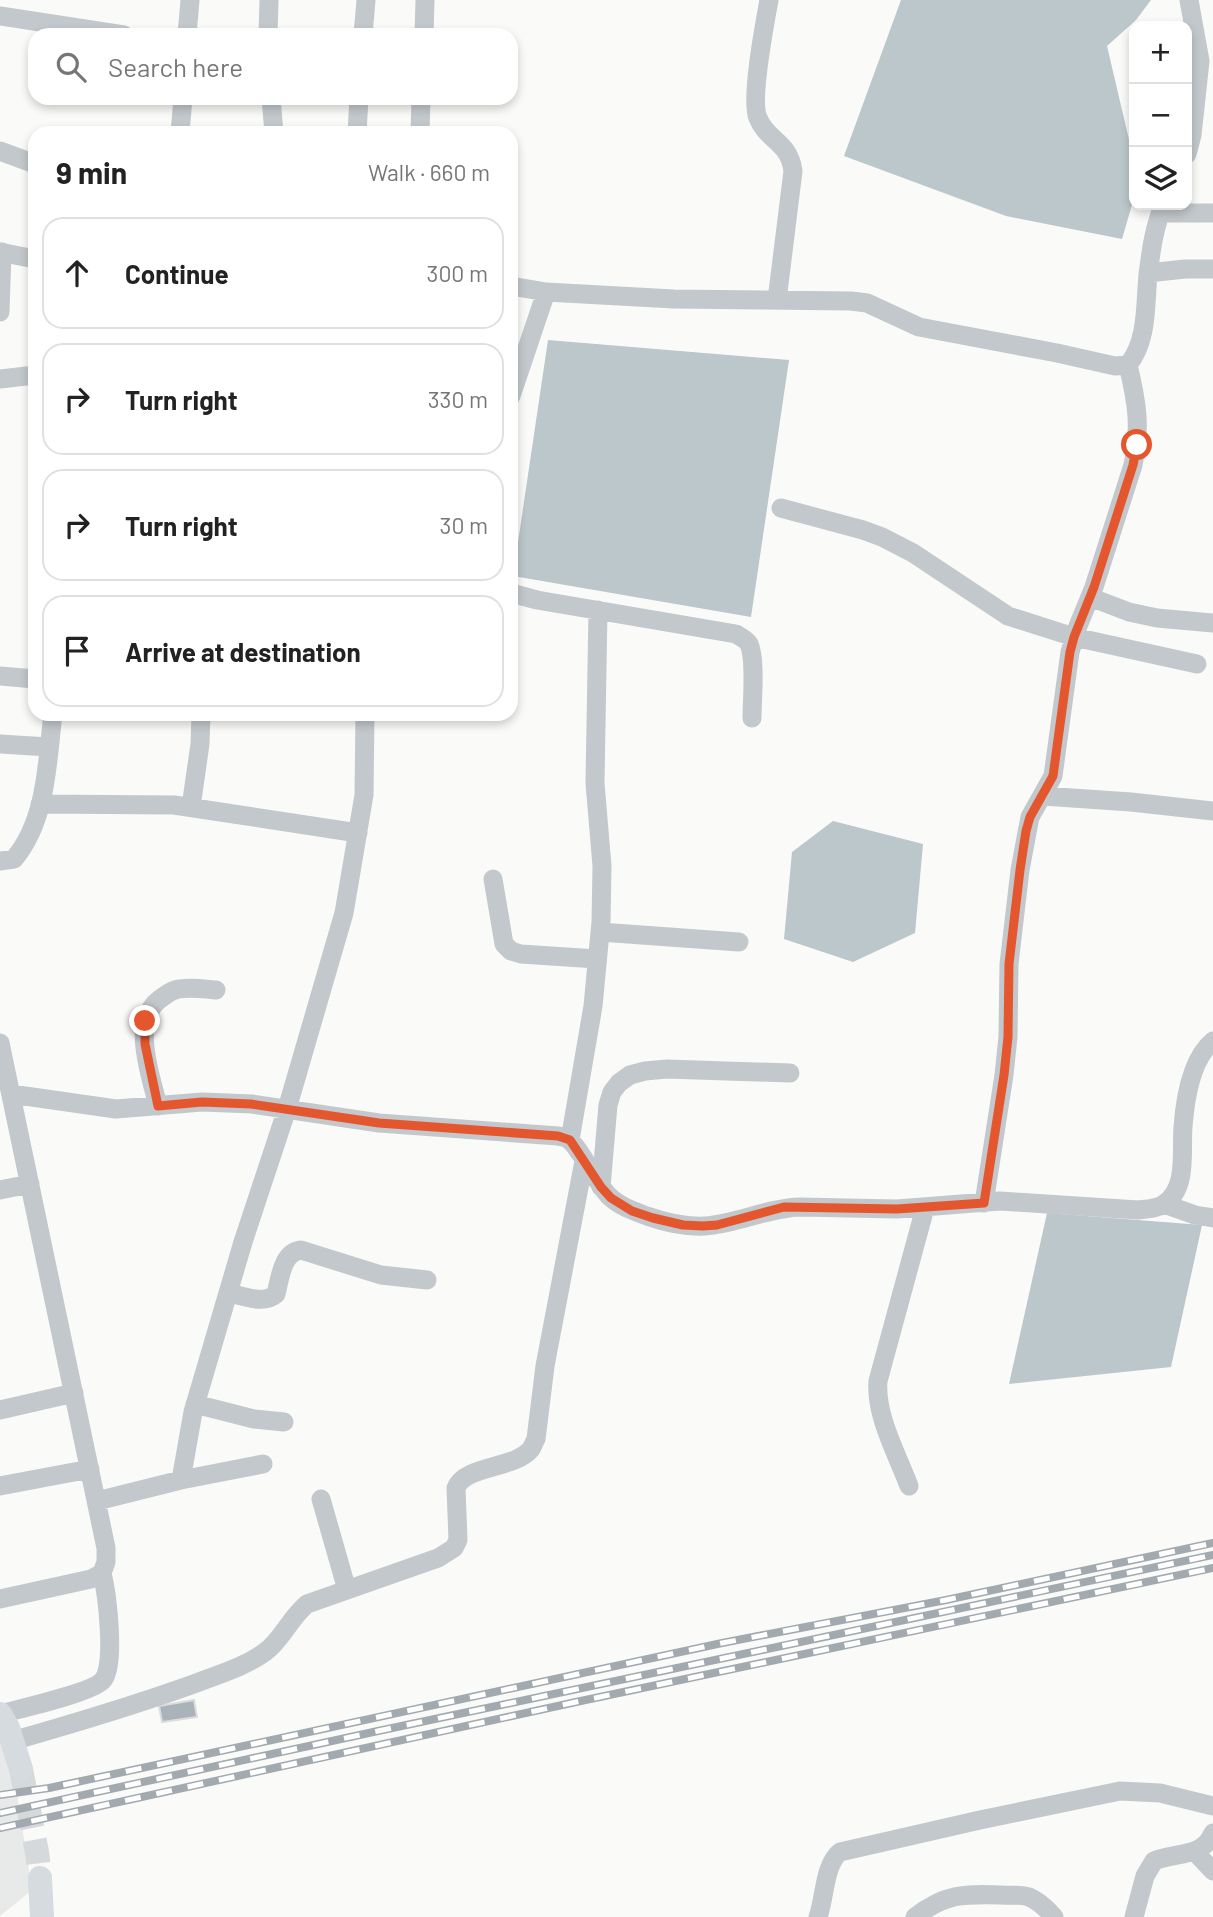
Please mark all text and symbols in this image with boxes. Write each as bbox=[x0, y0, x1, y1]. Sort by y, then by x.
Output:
map controls bbox=[1129, 21, 1192, 210]
button: + bbox=[1129, 21, 1192, 84]
search box bbox=[28, 28, 518, 105]
icon: search bbox=[52, 48, 90, 86]
text: Search here bbox=[108, 51, 243, 82]
button: − bbox=[1129, 84, 1192, 147]
button: layers bbox=[1129, 147, 1192, 210]
text: 9 min bbox=[56, 154, 127, 190]
text: Walk · 660 m bbox=[368, 158, 490, 186]
icon: ahead bbox=[58, 254, 96, 292]
text: Continue bbox=[125, 258, 229, 289]
text: 300 m bbox=[427, 259, 488, 287]
icon: right bbox=[58, 380, 96, 418]
text: Turn right bbox=[125, 384, 238, 415]
text: 330 m bbox=[428, 385, 488, 413]
route start bbox=[1121, 429, 1152, 460]
icon: right bbox=[58, 506, 96, 544]
text: Turn right bbox=[125, 510, 238, 541]
text: 30 m bbox=[440, 511, 488, 539]
icon: arrive bbox=[58, 632, 96, 670]
text: Arrive at destination bbox=[125, 636, 361, 667]
route end bbox=[129, 1005, 160, 1036]

